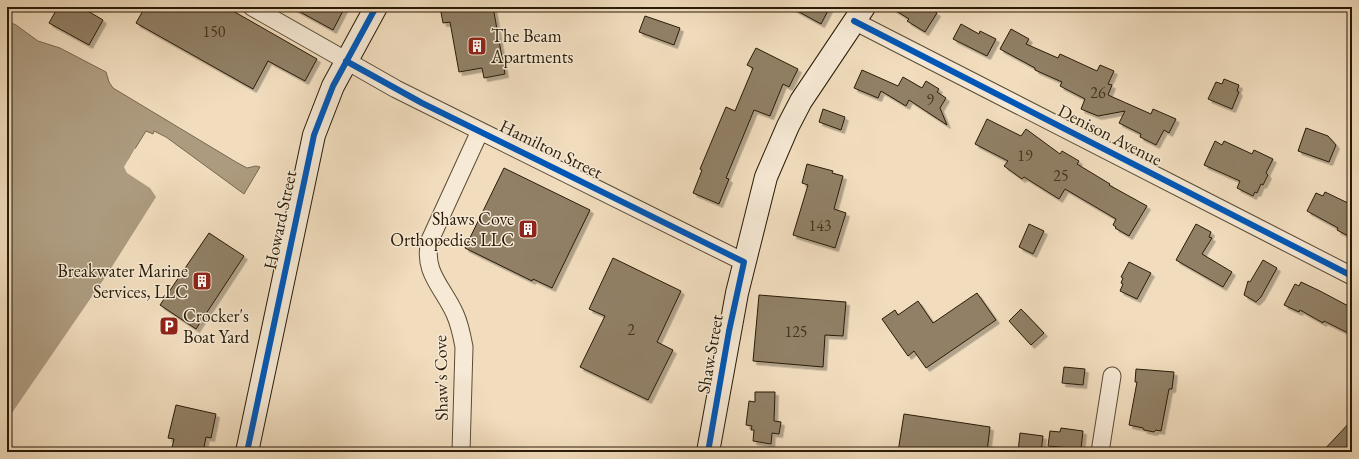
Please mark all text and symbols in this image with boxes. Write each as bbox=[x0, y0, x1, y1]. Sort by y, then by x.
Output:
house number: 150 bbox=[202, 21, 226, 42]
place label: The Beam Apartments bbox=[490, 24, 573, 68]
building icon: The Beam Apartments bbox=[466, 35, 488, 57]
house number: 26 bbox=[1090, 82, 1106, 103]
house number: 9 bbox=[926, 89, 934, 110]
street label: Denison Avenue bbox=[1054, 98, 1166, 171]
street label: Hamilton Street bbox=[496, 114, 607, 184]
house number: 19 bbox=[1017, 145, 1033, 166]
house number: 25 bbox=[1053, 165, 1069, 186]
street label: Howard Street bbox=[258, 168, 301, 272]
place label: Shaws Cove Orthopedics LLC bbox=[390, 207, 514, 251]
house number: 143 bbox=[808, 215, 832, 236]
building icon: Shaws Cove Orthopedics LLC bbox=[517, 218, 539, 240]
place label: Breakwater Marine Services, LLC bbox=[57, 259, 188, 303]
building icon: Breakwater Marine Services, LLC bbox=[191, 270, 213, 292]
place label: Crocker's Boat Yard bbox=[183, 304, 250, 348]
street label: Shaw Street bbox=[691, 312, 728, 395]
parking icon: Crocker's Boat Yard bbox=[158, 315, 180, 337]
house number: 2 bbox=[627, 319, 635, 340]
house number: 125 bbox=[784, 321, 808, 342]
street label: Shaw's Cove bbox=[428, 335, 453, 421]

